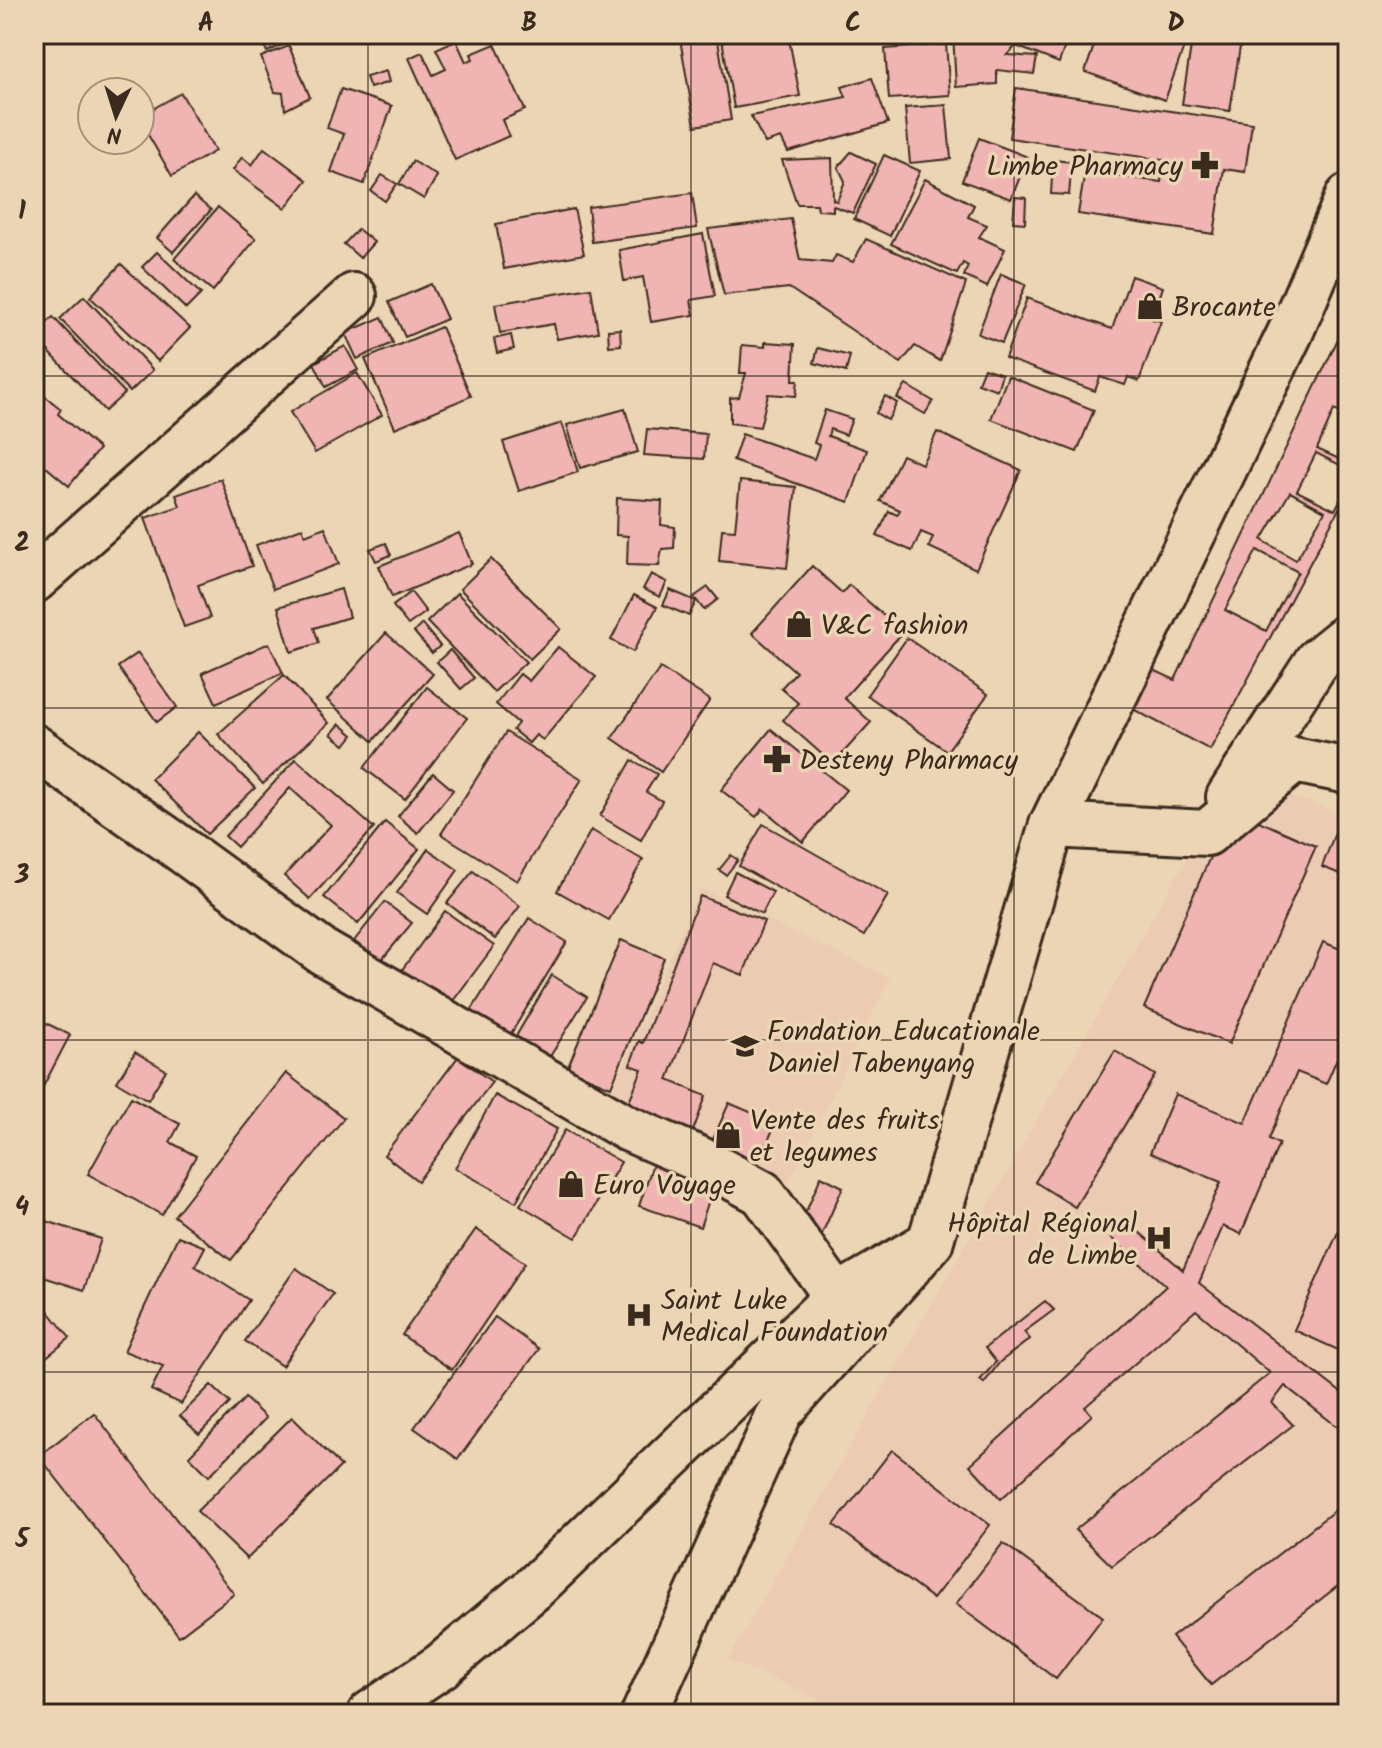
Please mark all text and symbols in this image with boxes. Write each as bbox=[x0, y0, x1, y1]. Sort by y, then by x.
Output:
text: A bbox=[198, 3, 214, 45]
text: B bbox=[521, 3, 537, 45]
text: C bbox=[845, 3, 861, 45]
text: D bbox=[1167, 3, 1185, 45]
north arrow bbox=[76, 76, 156, 156]
text: N bbox=[107, 116, 123, 151]
place label: Limbe Pharmacy bbox=[987, 145, 1184, 190]
pharmacy icon: Limbe Pharmacy bbox=[1190, 150, 1220, 180]
text: 1 bbox=[18, 191, 26, 233]
place label: Brocante bbox=[1172, 286, 1276, 331]
shop icon: Brocante bbox=[1135, 291, 1165, 321]
text: 2 bbox=[14, 523, 30, 565]
place label: V&C fashion bbox=[821, 604, 968, 649]
shop icon: V&C fashion bbox=[784, 609, 814, 639]
place label: Desteny Pharmacy bbox=[799, 739, 1019, 784]
pharmacy icon: Desteny Pharmacy bbox=[762, 744, 792, 774]
text: 3 bbox=[14, 855, 29, 897]
place label: Fondation Educationale Daniel Tabenyang bbox=[767, 1010, 1040, 1087]
school or university icon: Fondation Educationale Daniel Tabenyang bbox=[730, 1031, 760, 1061]
place label: Vente des fruits et legumes bbox=[750, 1099, 940, 1176]
shop icon: Vente des fruits et legumes bbox=[713, 1120, 743, 1150]
place label: Euro Voyage bbox=[593, 1164, 736, 1209]
shop icon: Euro Voyage bbox=[556, 1169, 586, 1199]
text: 4 bbox=[15, 1187, 29, 1229]
place label: Hôpital Régional de Limbe bbox=[947, 1202, 1137, 1279]
hospital icon: Hôpital Régional de Limbe bbox=[1144, 1223, 1174, 1253]
place label: Saint Luke Medical Foundation bbox=[661, 1279, 888, 1356]
hospital icon: Saint Luke Medical Foundation bbox=[624, 1300, 654, 1330]
text: 5 bbox=[14, 1519, 30, 1561]

